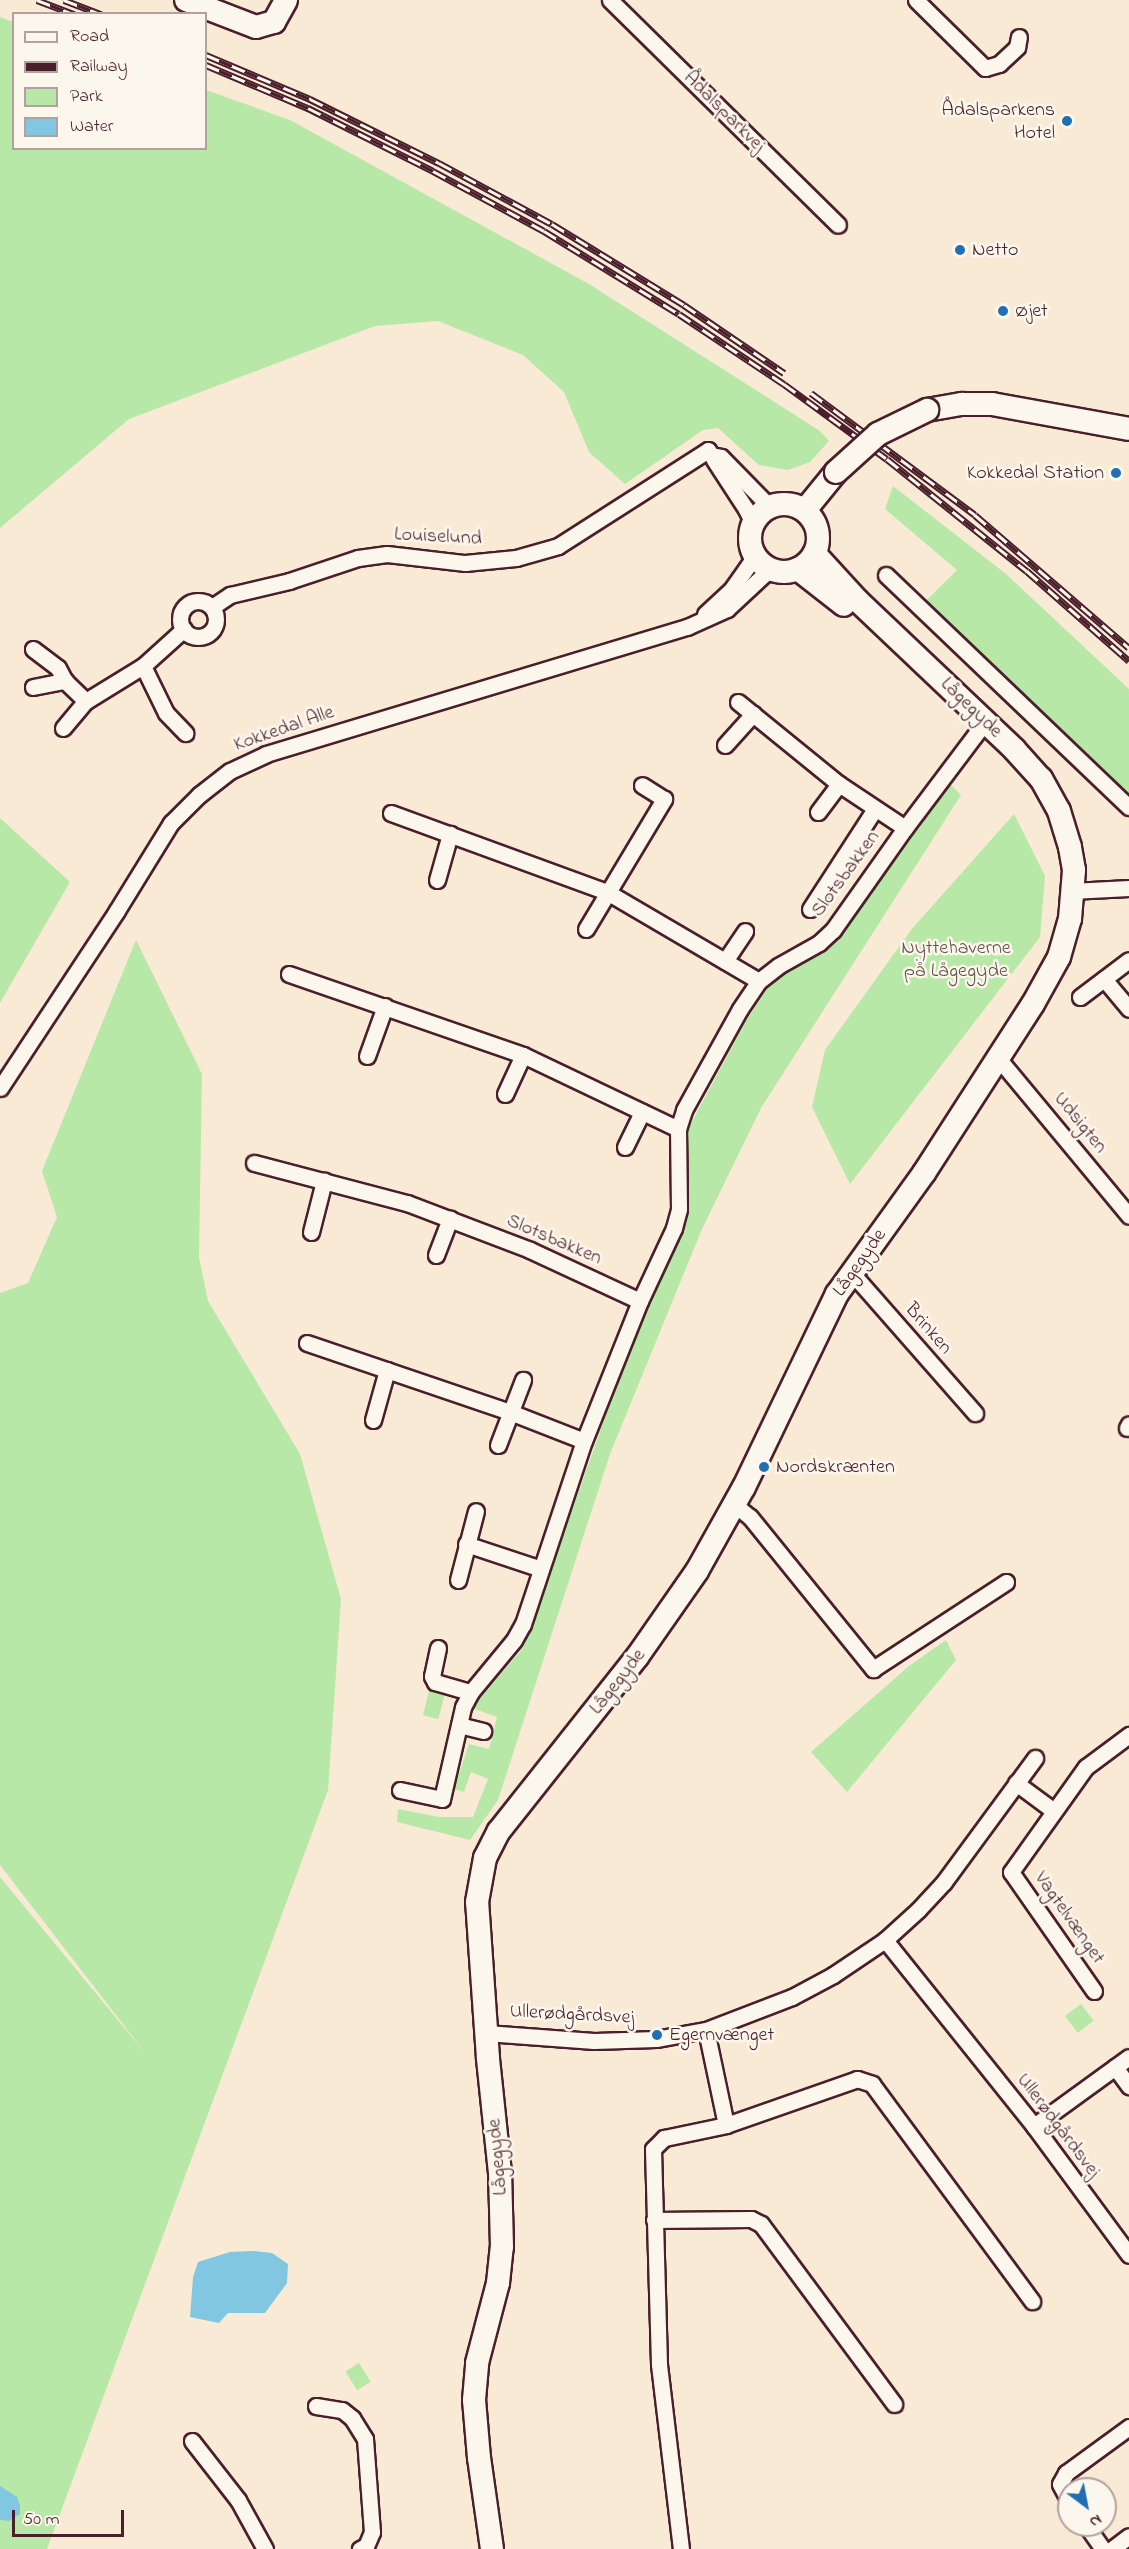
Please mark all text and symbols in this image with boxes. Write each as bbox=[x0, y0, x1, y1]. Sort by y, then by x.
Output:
legend bbox=[12, 12, 207, 150]
text: Road bbox=[70, 24, 109, 50]
text: Railway bbox=[70, 54, 127, 80]
street label: Ådalsparkvej bbox=[678, 66, 770, 158]
text: Park bbox=[70, 84, 103, 110]
place label: Ådalsparkens Hotel bbox=[941, 98, 1055, 145]
text: Water bbox=[70, 114, 113, 140]
marker: Ådalsparkens Hotel bbox=[1060, 114, 1074, 128]
place label: Netto bbox=[972, 238, 1018, 262]
marker: Netto bbox=[953, 243, 967, 257]
place label: Øjet bbox=[1015, 299, 1048, 323]
marker: Øjet bbox=[996, 304, 1010, 318]
place label: Kokkedal Station bbox=[967, 461, 1104, 485]
marker: Kokkedal Station bbox=[1109, 466, 1123, 480]
street label: Louiselund bbox=[394, 523, 482, 551]
street label: Lågegyde bbox=[935, 673, 1007, 743]
street label: Kokkedal Alle bbox=[231, 701, 337, 757]
street label: Slotsbakken bbox=[807, 826, 885, 922]
park label: Nyttehaverne på Lågegyde bbox=[901, 936, 1011, 983]
street label: Udsigten bbox=[1048, 1087, 1112, 1159]
street label: Slotsbakken bbox=[503, 1209, 605, 1271]
street label: Lågegyde bbox=[828, 1225, 892, 1301]
street label: Brinken bbox=[899, 1298, 957, 1360]
place label: Nordskrænten bbox=[776, 1455, 895, 1479]
marker: Nordskrænten bbox=[757, 1460, 771, 1474]
street label: Lågegyde bbox=[585, 1644, 651, 1720]
street label: Vagtelvænget bbox=[1028, 1867, 1110, 1969]
street label: Ullerødgårdsvej bbox=[509, 2000, 635, 2030]
place label: Egernvænget bbox=[669, 2023, 774, 2047]
marker: Egernvænget bbox=[650, 2028, 664, 2042]
street label: Ullerødgårdsvej bbox=[1011, 2069, 1105, 2183]
street label: Lågegyde bbox=[483, 2118, 513, 2196]
north arrow bbox=[1057, 2477, 1117, 2537]
scale bar bbox=[15, 2498, 128, 2536]
text: 50 m bbox=[23, 2507, 60, 2533]
text: N bbox=[1085, 2508, 1106, 2534]

